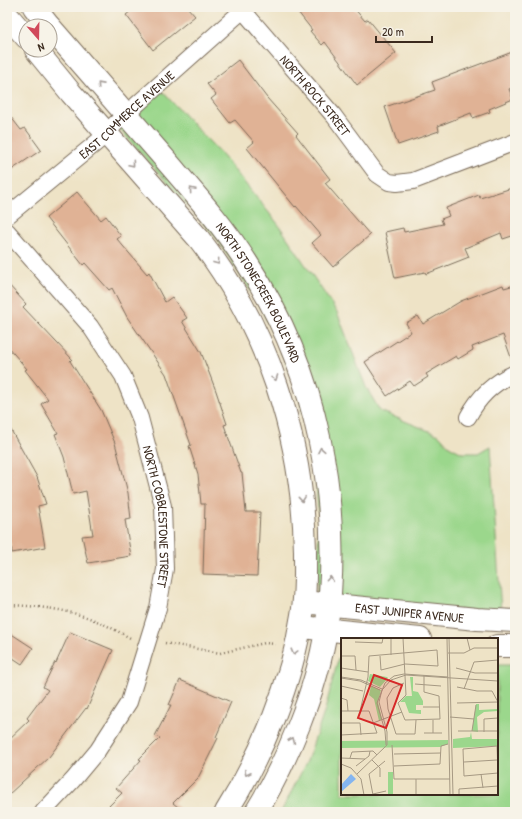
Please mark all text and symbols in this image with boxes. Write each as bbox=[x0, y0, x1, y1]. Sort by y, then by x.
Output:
north arrow bbox=[18, 18, 58, 58]
scale bar bbox=[376, 18, 432, 44]
text: 20 m bbox=[382, 23, 404, 40]
text: N bbox=[36, 40, 47, 55]
street label: NORTH ROCK STREET bbox=[276, 51, 355, 140]
street label: EAST COMMERCE AVENUE bbox=[75, 66, 179, 163]
one-way arrow bbox=[98, 82, 105, 89]
one-way arrow bbox=[128, 159, 135, 166]
one-way arrow bbox=[189, 187, 196, 195]
street label: NORTH STONECREEK BOULEVARD bbox=[212, 218, 306, 366]
one-way arrow bbox=[212, 258, 219, 265]
one-way arrow bbox=[270, 375, 278, 382]
street label: NORTH COBBLESTONE STREET bbox=[139, 443, 174, 590]
one-way arrow bbox=[318, 447, 326, 453]
one-way arrow bbox=[297, 496, 306, 502]
one-way arrow bbox=[325, 576, 334, 582]
street label: EAST JUNIPER AVENUE bbox=[354, 598, 465, 627]
inset map bbox=[341, 638, 498, 795]
one-way arrow bbox=[290, 649, 299, 656]
one-way arrow bbox=[287, 736, 295, 744]
one-way arrow bbox=[245, 769, 252, 777]

